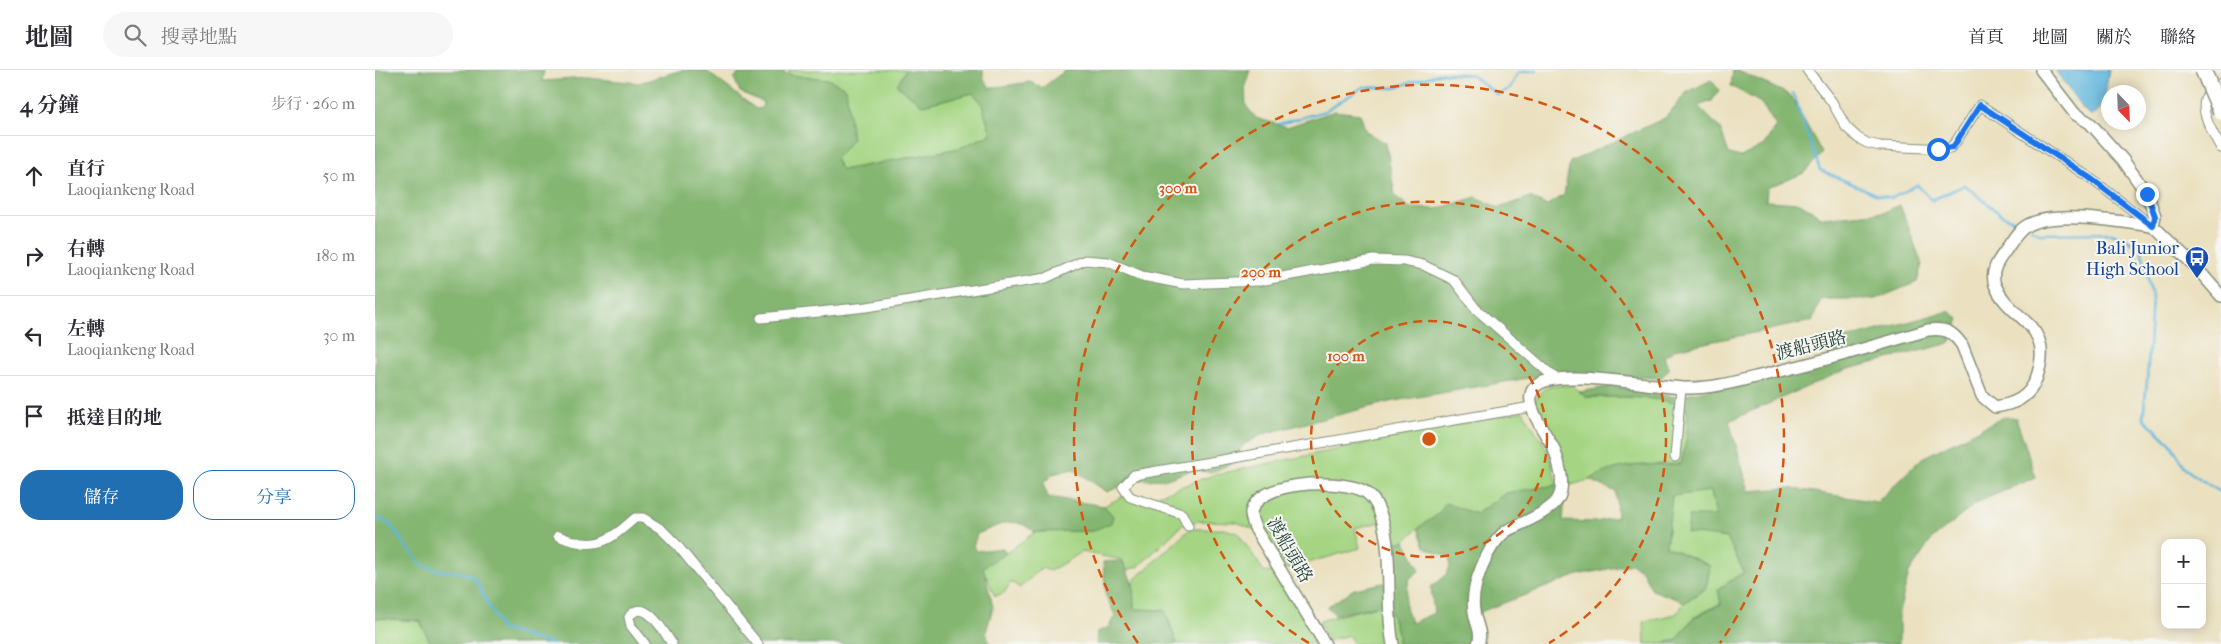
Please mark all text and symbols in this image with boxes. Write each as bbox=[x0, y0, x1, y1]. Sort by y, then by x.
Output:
search box bbox=[103, 12, 453, 57]
icon: search bbox=[121, 21, 149, 49]
text: 地圖 bbox=[25, 23, 73, 51]
text: 搜尋地點 bbox=[161, 26, 237, 48]
text: 首頁 bbox=[1968, 27, 2004, 48]
text: 地圖 bbox=[2032, 27, 2068, 48]
text: 關於 bbox=[2096, 27, 2132, 48]
text: 聯絡 bbox=[2160, 27, 2196, 48]
north arrow bbox=[2101, 85, 2146, 130]
text: 4 分鐘 bbox=[20, 93, 79, 117]
text: 步行 · 260 m bbox=[270, 94, 355, 113]
route start bbox=[1927, 138, 1950, 161]
text: 直行 bbox=[67, 158, 105, 180]
icon: ahead bbox=[20, 162, 48, 190]
text: 50 m bbox=[323, 166, 355, 185]
text: 300 m bbox=[1159, 179, 1198, 197]
text: Laoqiankeng Road bbox=[67, 180, 195, 199]
route end bbox=[2136, 183, 2159, 206]
text: 右轉 bbox=[67, 238, 105, 260]
place label: Bali Junior High School bbox=[2086, 238, 2179, 280]
icon: right bbox=[20, 242, 48, 270]
bus stop icon: Bali Junior High School bbox=[2184, 245, 2210, 279]
text: 180 m bbox=[316, 246, 355, 265]
text: Laoqiankeng Road bbox=[67, 260, 195, 279]
text: 200 m bbox=[1241, 263, 1281, 281]
text: 左轉 bbox=[67, 318, 105, 340]
icon: left bbox=[20, 322, 48, 350]
text: 30 m bbox=[323, 326, 355, 345]
street label: 渡船頭路 bbox=[1774, 327, 1849, 364]
text: Laoqiankeng Road bbox=[67, 340, 195, 359]
text: 100 m bbox=[1327, 347, 1365, 365]
icon: arrive bbox=[20, 402, 48, 430]
text: 抵達目的地 bbox=[67, 407, 162, 429]
centre of rings bbox=[1420, 430, 1438, 448]
button: 儲存 bbox=[20, 470, 183, 520]
button: 分享 bbox=[193, 470, 355, 520]
street label: 渡船頭路 bbox=[1262, 514, 1317, 587]
map controls bbox=[2161, 539, 2206, 629]
button: + bbox=[2161, 539, 2206, 584]
button: − bbox=[2161, 584, 2206, 629]

